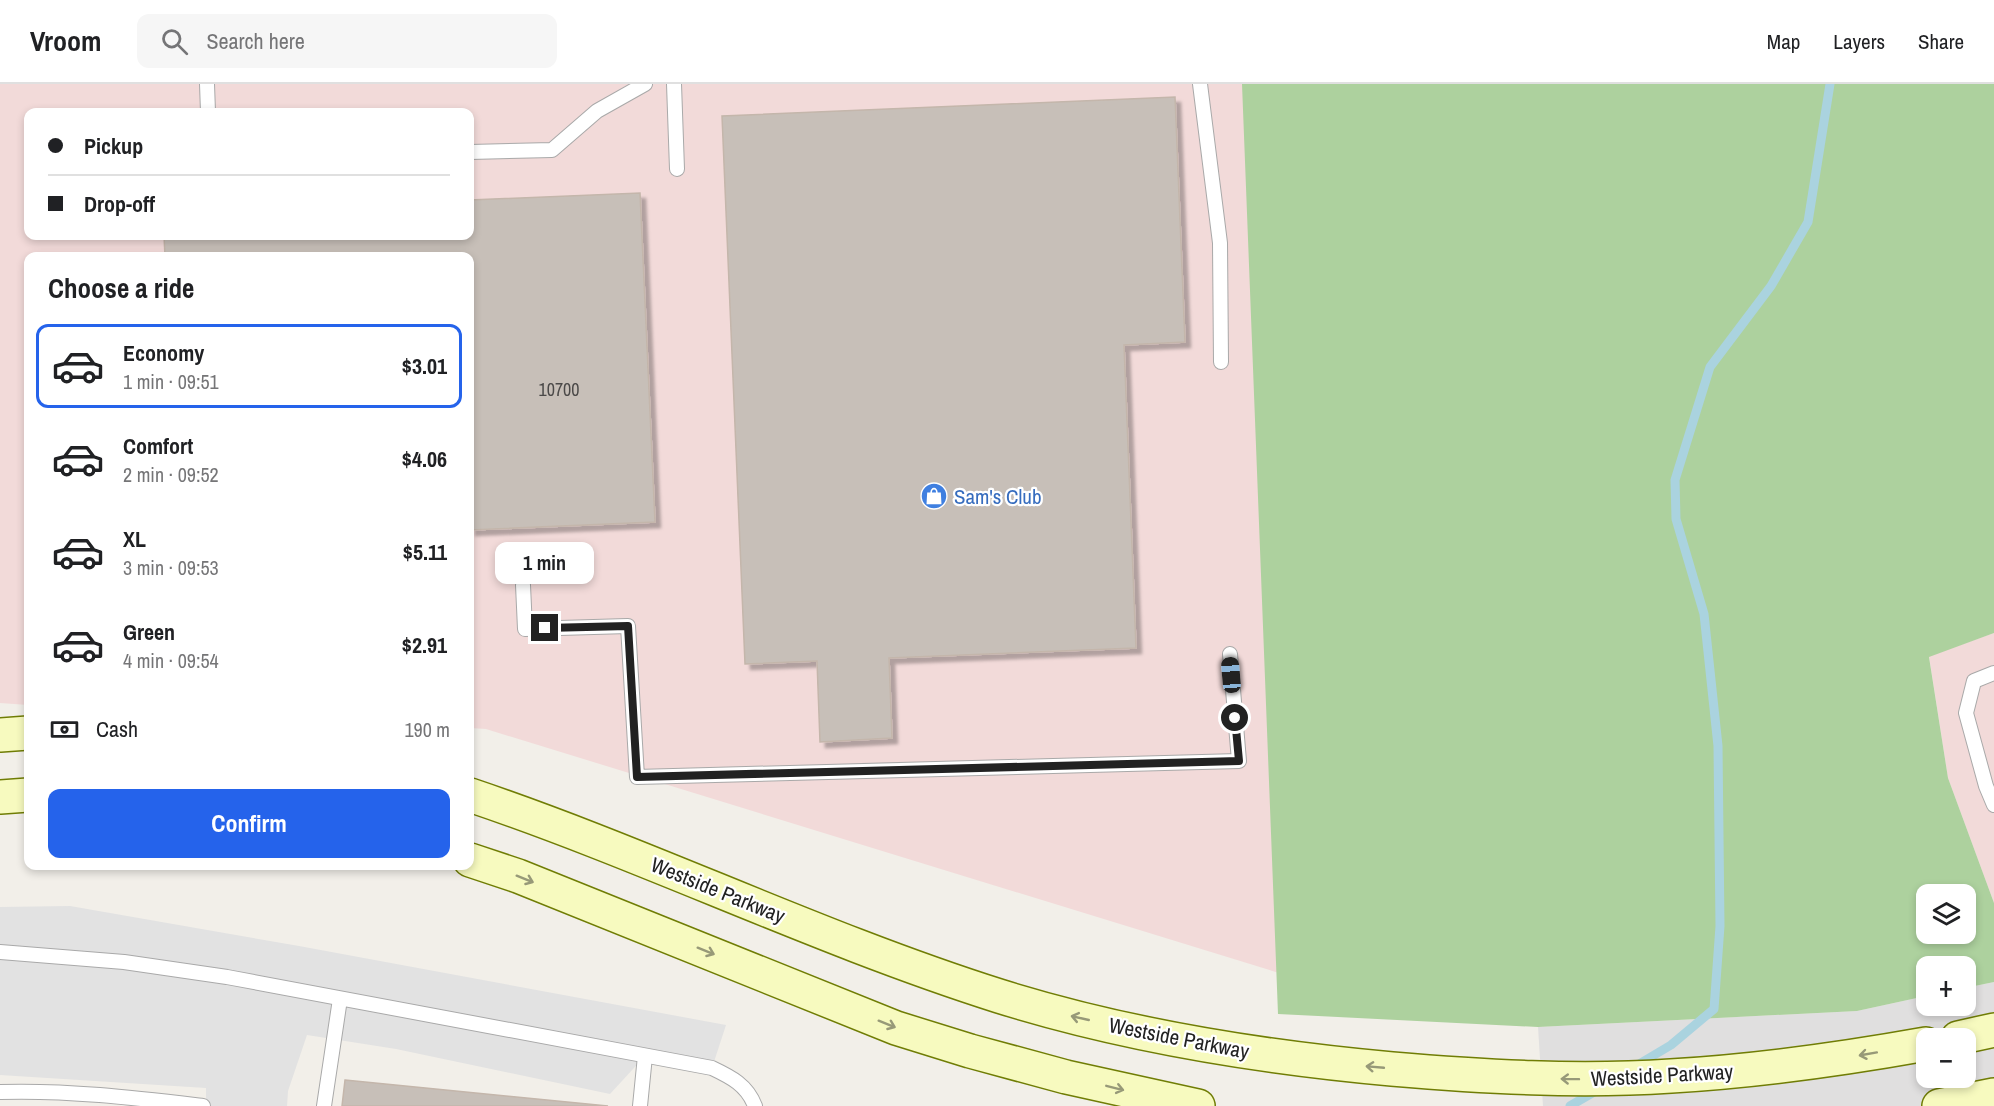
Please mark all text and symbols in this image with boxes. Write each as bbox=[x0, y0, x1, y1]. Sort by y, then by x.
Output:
search box bbox=[137, 14, 557, 68]
text: Vroom bbox=[30, 22, 101, 60]
icon: search bbox=[158, 25, 191, 58]
text: Search here bbox=[206, 26, 305, 56]
text: Map bbox=[1767, 27, 1800, 56]
text: Layers bbox=[1833, 27, 1885, 56]
text: Share bbox=[1918, 27, 1964, 56]
text: Pickup bbox=[84, 131, 143, 161]
text: Drop-off bbox=[84, 189, 155, 219]
text: Choose a ride bbox=[48, 270, 194, 306]
text: Economy bbox=[123, 338, 204, 368]
icon: car bbox=[51, 339, 105, 393]
text: $3.01 bbox=[402, 351, 447, 381]
text: 1 min · 09:51 bbox=[123, 368, 219, 395]
house number: 10700 bbox=[538, 377, 580, 402]
text: Comfort bbox=[123, 431, 193, 461]
icon: car bbox=[51, 432, 105, 486]
text: $4.06 bbox=[402, 444, 447, 474]
text: 2 min · 09:52 bbox=[123, 461, 219, 488]
shop icon: Sam's Club bbox=[919, 481, 949, 511]
place label: Sam's Club bbox=[954, 482, 1042, 511]
text: XL bbox=[123, 524, 146, 554]
icon: car bbox=[51, 525, 105, 579]
text: $5.11 bbox=[403, 537, 447, 567]
callout: 1 min bbox=[496, 541, 594, 583]
text: 1 min bbox=[523, 549, 566, 576]
text: 3 min · 09:53 bbox=[123, 554, 219, 581]
route end bbox=[531, 614, 558, 641]
text: Green bbox=[123, 617, 175, 647]
icon: car bbox=[51, 618, 105, 672]
text: $2.91 bbox=[402, 630, 447, 660]
text: 4 min · 09:54 bbox=[123, 647, 219, 674]
car bbox=[1220, 656, 1242, 694]
route start bbox=[1221, 704, 1248, 731]
icon: cash bbox=[48, 713, 81, 746]
text: Cash bbox=[96, 714, 138, 744]
text: 190 m bbox=[404, 716, 450, 743]
button: Confirm bbox=[48, 789, 450, 858]
street label: Westside Parkway bbox=[647, 850, 790, 930]
one-way arrow bbox=[515, 874, 534, 885]
map controls bbox=[1916, 884, 1976, 1088]
button: layers bbox=[1916, 884, 1976, 944]
one-way arrow bbox=[696, 947, 715, 958]
button: + bbox=[1916, 956, 1976, 1016]
street label: Westside Parkway bbox=[1106, 1010, 1252, 1066]
one-way arrow bbox=[1071, 1011, 1090, 1023]
one-way arrow bbox=[877, 1019, 896, 1030]
button: − bbox=[1916, 1028, 1976, 1088]
one-way arrow bbox=[1859, 1049, 1879, 1060]
street label: Westside Parkway bbox=[1590, 1057, 1734, 1093]
one-way arrow bbox=[1366, 1061, 1386, 1072]
one-way arrow bbox=[1560, 1073, 1580, 1084]
one-way arrow bbox=[1105, 1083, 1124, 1095]

